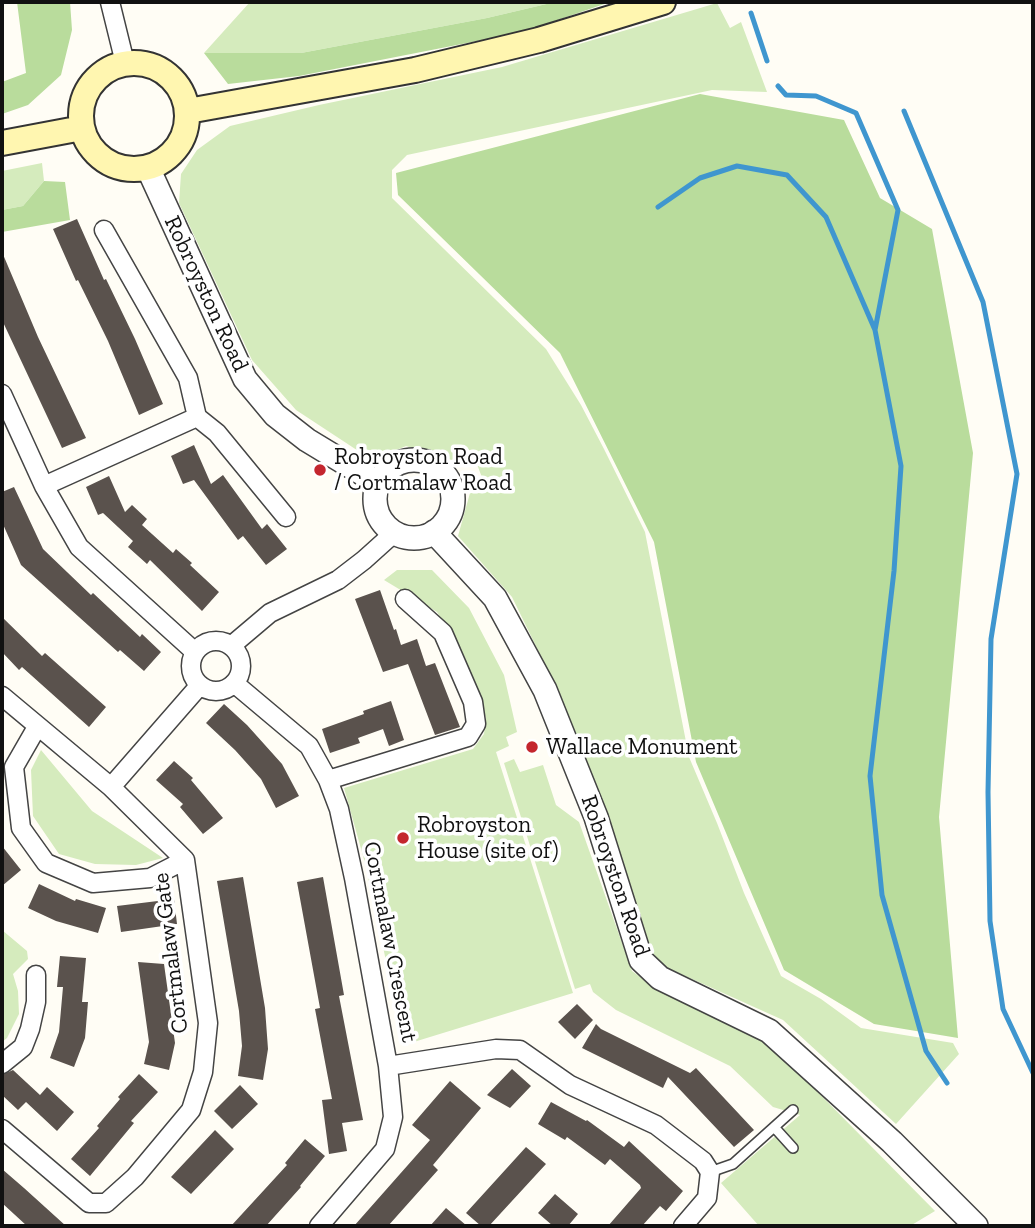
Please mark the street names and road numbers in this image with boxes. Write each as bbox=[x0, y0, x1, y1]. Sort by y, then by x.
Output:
street label: Robroyston Road bbox=[158, 212, 254, 376]
street label: Robroyston Road bbox=[574, 792, 656, 960]
street label: Cortmalaw Crescent bbox=[357, 839, 423, 1045]
street label: Cortmalaw Gate bbox=[147, 871, 195, 1035]

